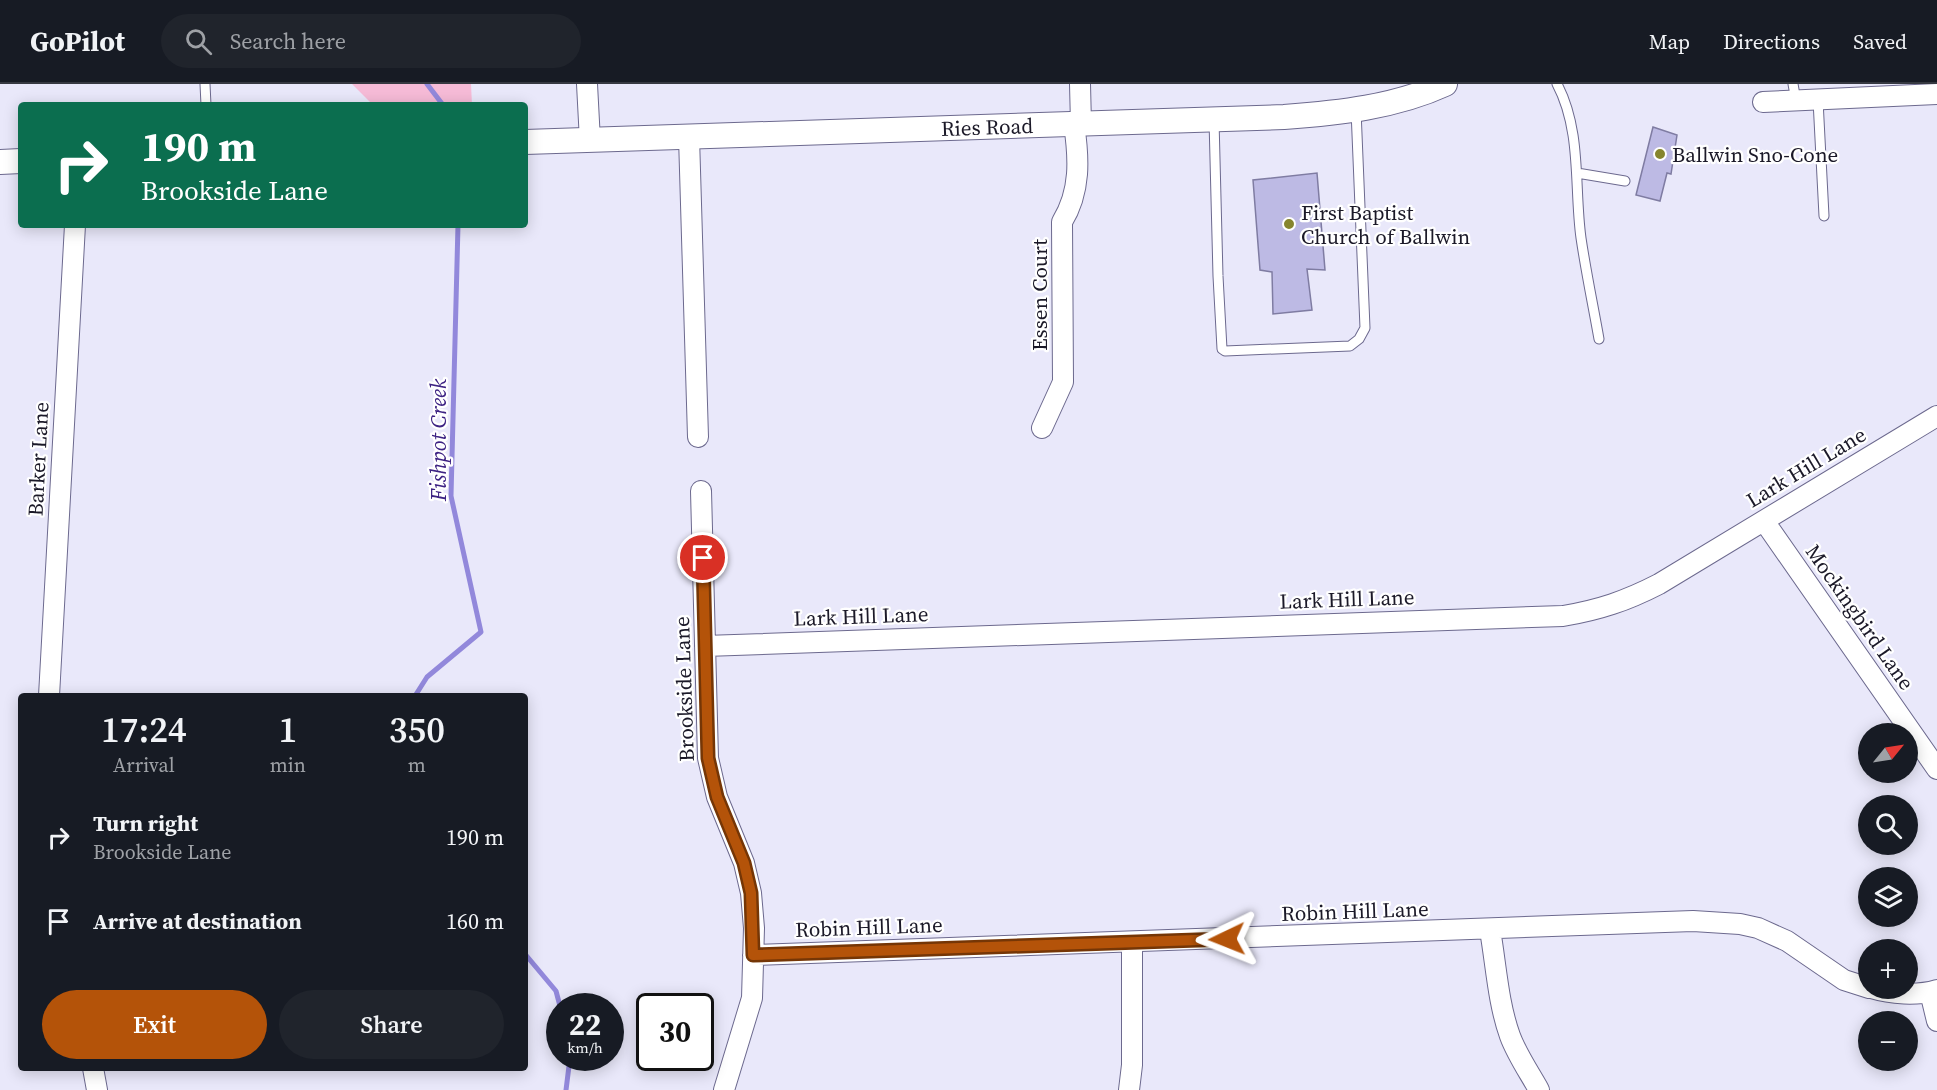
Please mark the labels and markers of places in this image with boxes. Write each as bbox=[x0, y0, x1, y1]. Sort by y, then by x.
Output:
place label: Ballwin Sno-Cone bbox=[1672, 140, 1838, 169]
marker: Ballwin Sno-Cone bbox=[1653, 147, 1667, 161]
place label: First Baptist Church of Ballwin bbox=[1301, 198, 1471, 251]
marker: First Baptist Church of Ballwin bbox=[1282, 217, 1296, 231]
pin bbox=[677, 532, 728, 583]

